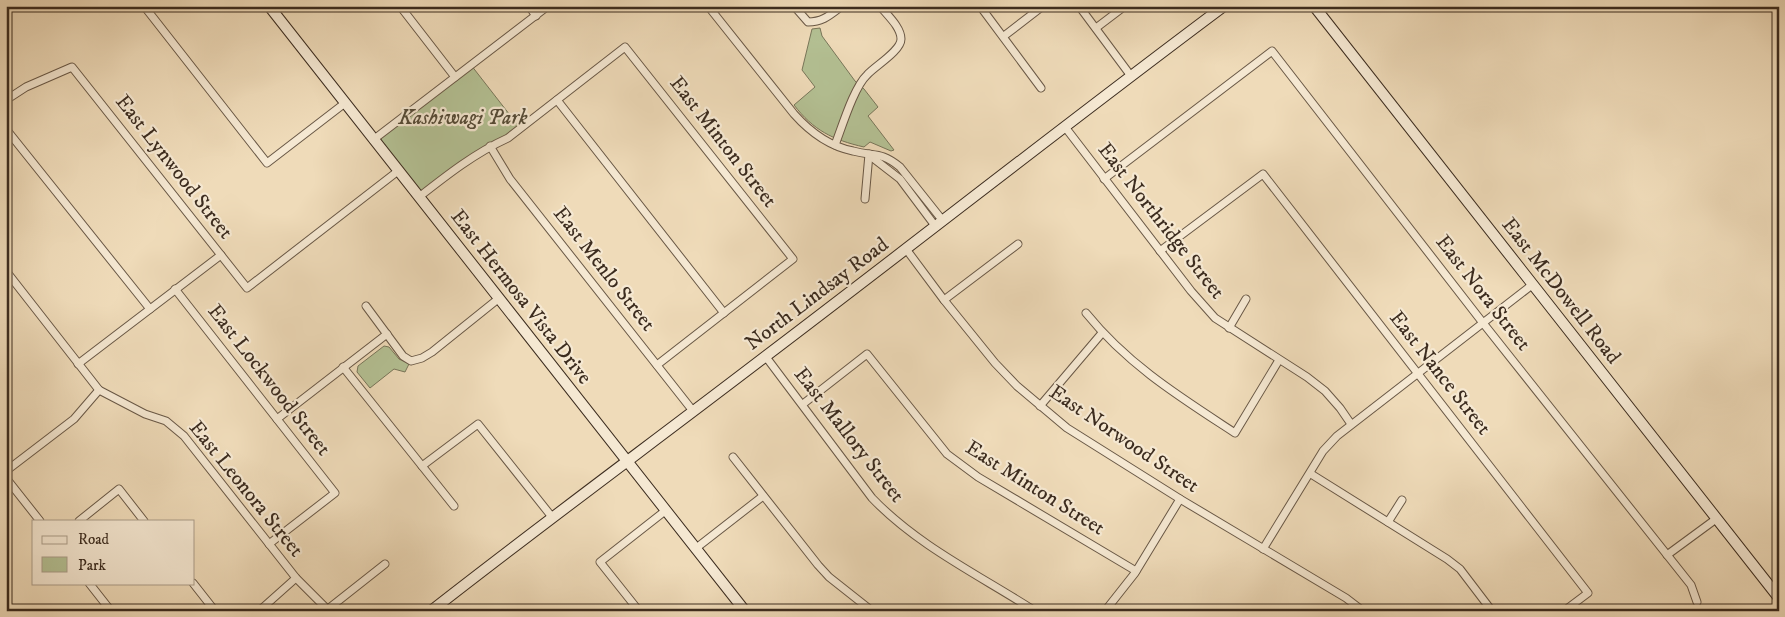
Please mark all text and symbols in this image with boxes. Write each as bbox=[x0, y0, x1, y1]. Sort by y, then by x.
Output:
street label: East Minton Street bbox=[664, 71, 783, 213]
street label: East Lynwood Street bbox=[110, 90, 239, 245]
park label: Kashiwagi Park bbox=[397, 105, 528, 131]
street label: East Northridge Street bbox=[1092, 138, 1230, 305]
street label: East Menlo Street bbox=[547, 201, 661, 337]
street label: East Hermosa Vista Drive bbox=[445, 204, 598, 390]
street label: East McDowell Road bbox=[1496, 213, 1627, 370]
street label: East Nora Street bbox=[1430, 230, 1536, 356]
street label: North Lindsay Road bbox=[740, 231, 894, 356]
street label: East Lockwood Street bbox=[202, 299, 336, 461]
street label: East Nance Street bbox=[1383, 306, 1497, 441]
street label: East Mallory Street bbox=[788, 362, 910, 508]
street label: East Norwood Street bbox=[1044, 379, 1204, 499]
street label: East Leonora Street bbox=[183, 416, 309, 563]
street label: East Minton Street bbox=[960, 435, 1110, 541]
legend bbox=[32, 520, 195, 584]
text: Road bbox=[78, 530, 110, 549]
text: Park bbox=[78, 556, 107, 575]

